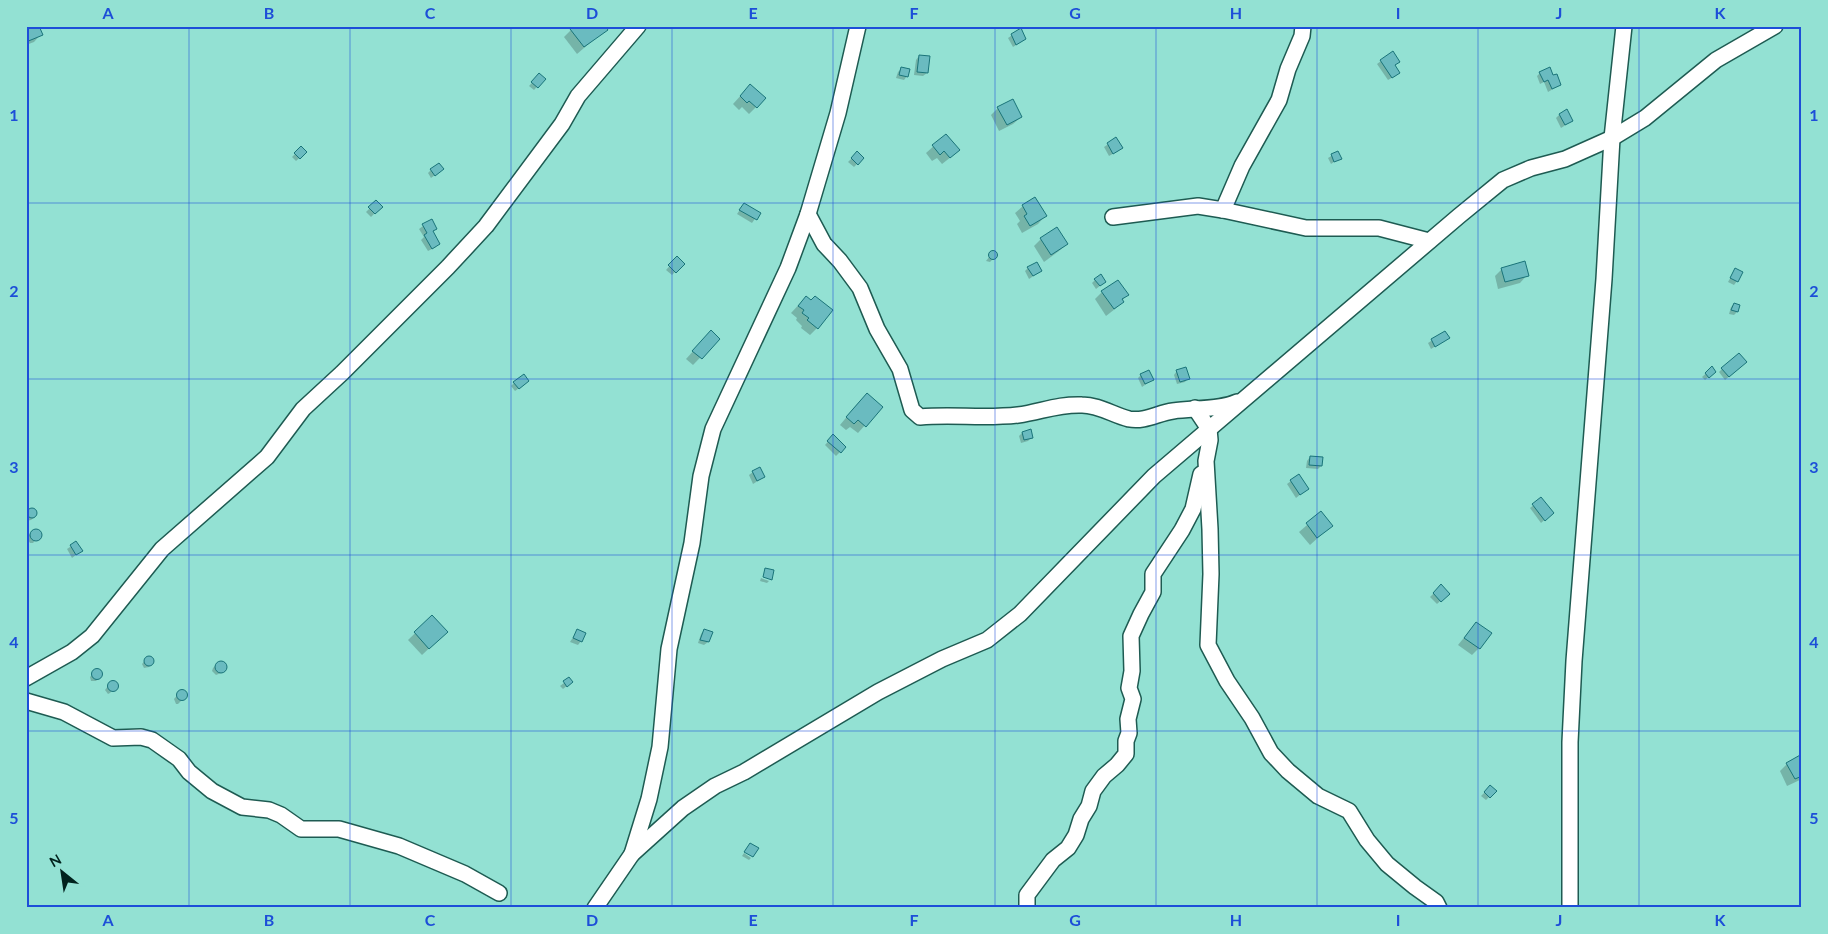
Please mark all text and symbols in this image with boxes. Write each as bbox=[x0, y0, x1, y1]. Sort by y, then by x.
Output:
text: A bbox=[101, 3, 114, 22]
text: B bbox=[264, 3, 274, 22]
text: C bbox=[425, 3, 436, 22]
text: D bbox=[586, 3, 598, 22]
text: E bbox=[748, 3, 758, 22]
text: F bbox=[909, 3, 919, 22]
text: G bbox=[1069, 3, 1081, 22]
text: H bbox=[1230, 3, 1242, 22]
text: I bbox=[1396, 3, 1400, 22]
text: J bbox=[1556, 3, 1562, 22]
text: K bbox=[1715, 3, 1727, 22]
text: 1 bbox=[9, 105, 19, 124]
text: 1 bbox=[1809, 105, 1819, 124]
text: 2 bbox=[9, 281, 19, 300]
text: 2 bbox=[1809, 281, 1819, 300]
text: 3 bbox=[9, 457, 19, 476]
text: 3 bbox=[1809, 457, 1819, 476]
text: 4 bbox=[9, 632, 19, 651]
text: 4 bbox=[1809, 632, 1819, 651]
text: 5 bbox=[9, 808, 19, 827]
text: 5 bbox=[1809, 808, 1819, 827]
north arrow bbox=[38, 846, 88, 896]
text: N bbox=[46, 850, 64, 870]
text: A bbox=[101, 910, 114, 929]
text: B bbox=[264, 910, 274, 929]
text: C bbox=[425, 910, 436, 929]
text: D bbox=[586, 910, 598, 929]
text: E bbox=[748, 910, 758, 929]
text: F bbox=[909, 910, 919, 929]
text: G bbox=[1069, 910, 1081, 929]
text: H bbox=[1230, 910, 1242, 929]
text: I bbox=[1396, 910, 1400, 929]
text: J bbox=[1556, 910, 1562, 929]
text: K bbox=[1715, 910, 1727, 929]

